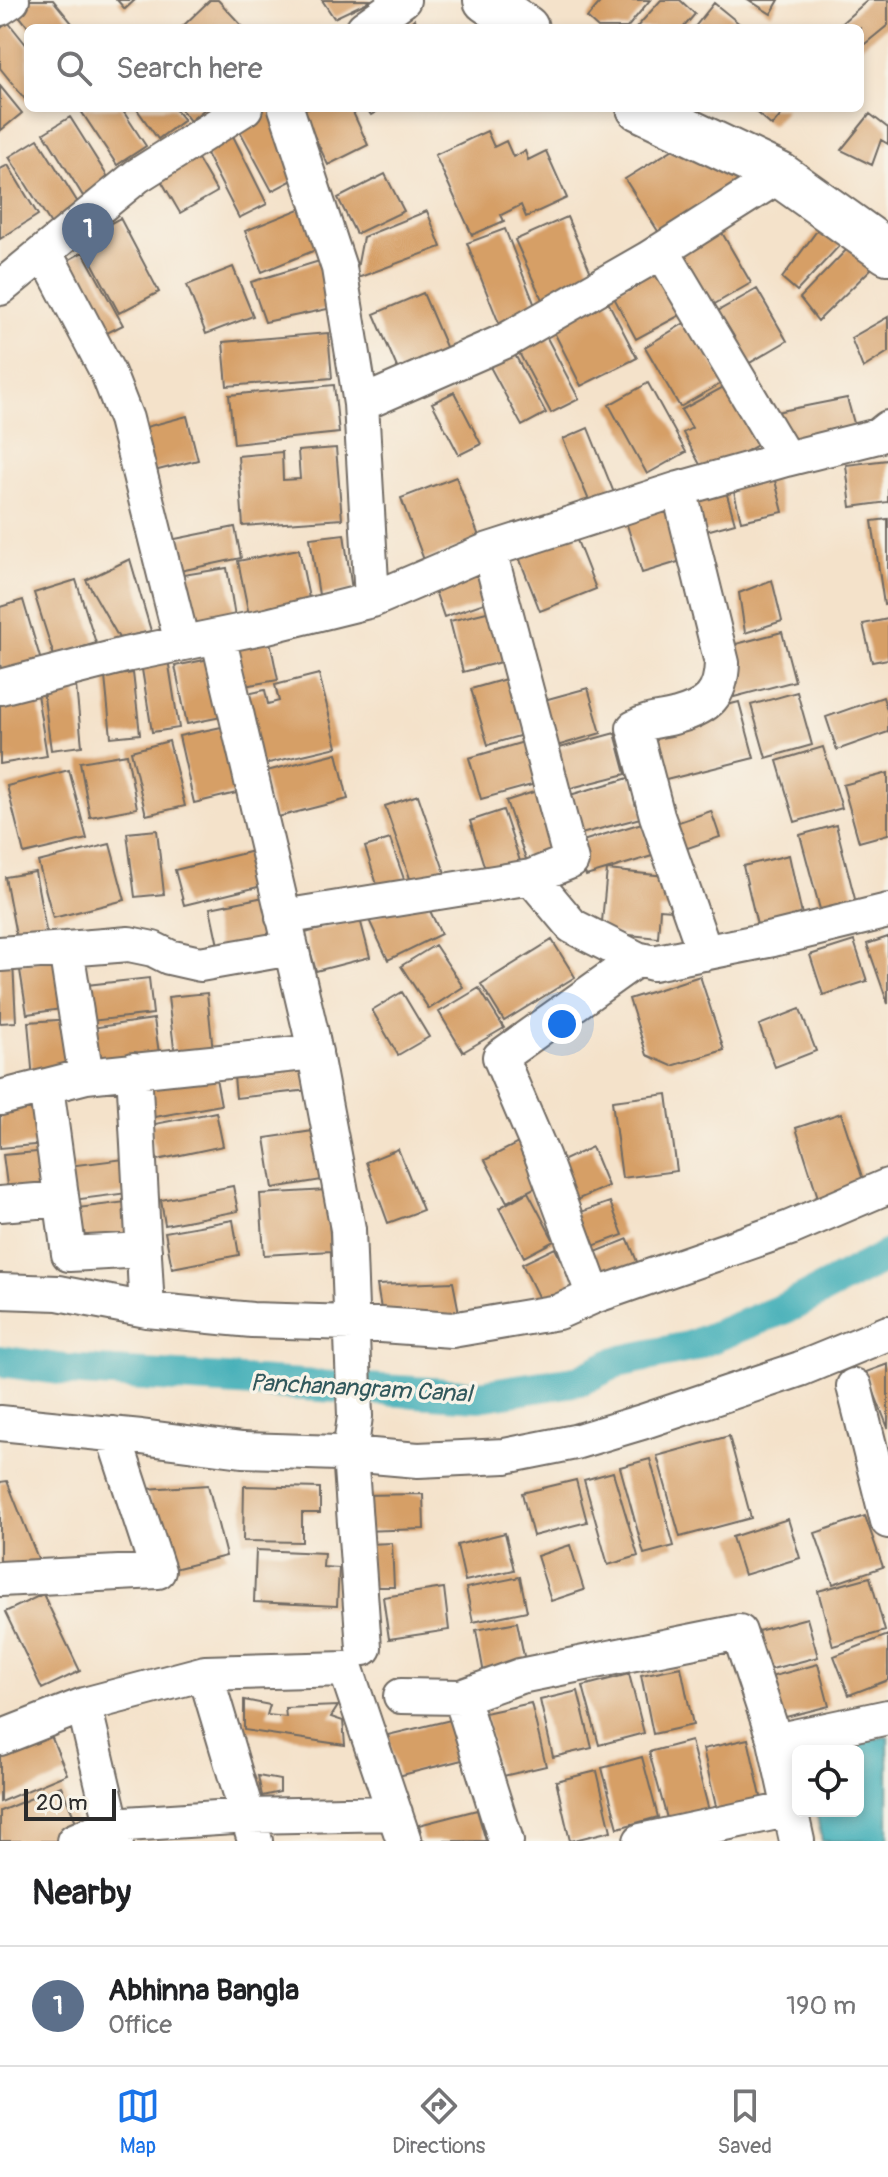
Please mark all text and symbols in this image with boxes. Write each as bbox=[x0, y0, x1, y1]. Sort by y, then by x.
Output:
search box bbox=[24, 24, 864, 112]
icon: search bbox=[52, 46, 96, 90]
text: Search here bbox=[116, 50, 263, 87]
pin: 1 bbox=[62, 203, 114, 269]
your location bbox=[542, 1004, 582, 1044]
water label: Panchanangram Canal bbox=[249, 1368, 475, 1409]
map controls bbox=[792, 1745, 864, 1817]
button: locate bbox=[792, 1745, 864, 1817]
scale bar bbox=[24, 1785, 116, 1821]
text: 20 m bbox=[36, 1789, 88, 1817]
text: Nearby bbox=[32, 1872, 131, 1915]
text: Abhinna Bangla bbox=[108, 1972, 299, 2009]
text: 1 bbox=[53, 1990, 63, 2022]
text: 190 m bbox=[786, 1990, 856, 2022]
text: Office bbox=[108, 2009, 172, 2041]
tab: Map bbox=[116, 2084, 160, 2160]
tab: Directions bbox=[392, 2084, 485, 2160]
tab: Saved bbox=[717, 2084, 772, 2160]

